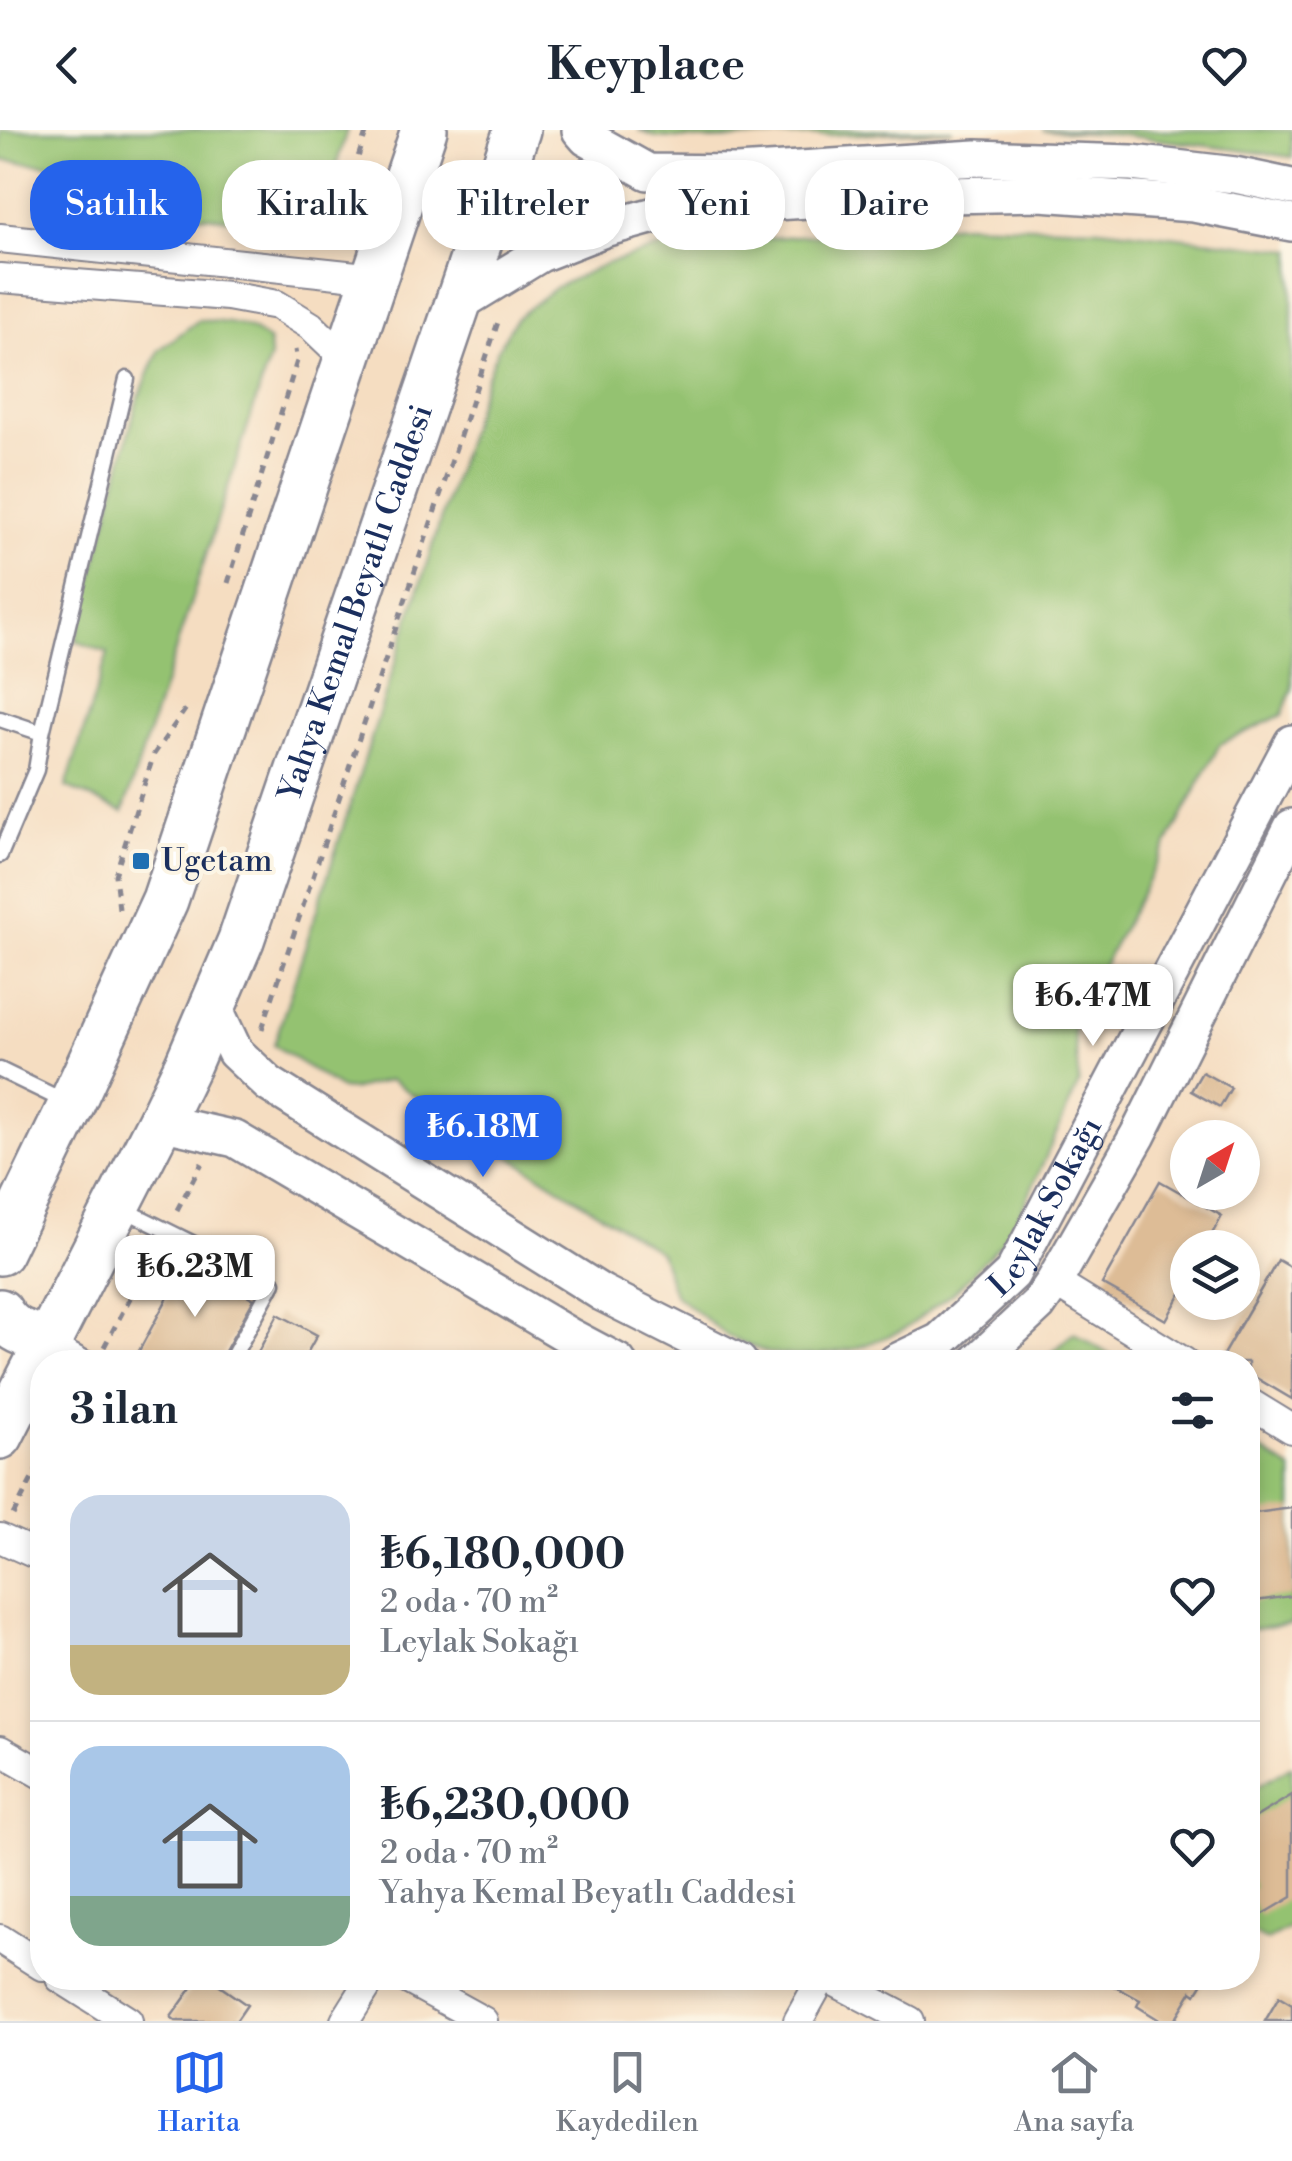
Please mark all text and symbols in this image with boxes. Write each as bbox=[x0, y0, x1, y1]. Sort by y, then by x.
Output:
text: Keyplace bbox=[547, 37, 745, 94]
icon: back bbox=[40, 38, 95, 93]
icon: heart bbox=[1197, 38, 1252, 93]
chip: Satılık bbox=[30, 160, 202, 250]
chip: Kiralık bbox=[222, 160, 402, 250]
chip: Filtreler bbox=[422, 160, 625, 250]
chip: Yeni bbox=[645, 160, 785, 250]
chip: Daire bbox=[805, 160, 964, 250]
street label: Yahya Kemal Beyatlı Caddesi bbox=[269, 399, 442, 808]
place label: Ugetam bbox=[161, 841, 273, 881]
marker: Ugetam bbox=[130, 850, 152, 872]
pin: ₺6.47M bbox=[1012, 964, 1174, 1049]
text: ₺6.47M bbox=[1035, 976, 1151, 1016]
pin: ₺6.18M bbox=[402, 1095, 564, 1180]
text: ₺6.18M bbox=[427, 1107, 539, 1147]
street label: Leylak Sokağı bbox=[980, 1110, 1111, 1305]
north arrow bbox=[1170, 1120, 1260, 1210]
map controls bbox=[1170, 1120, 1260, 1320]
button: layers bbox=[1170, 1230, 1260, 1320]
pin: ₺6.23M bbox=[114, 1235, 276, 1320]
text: ₺6.23M bbox=[137, 1247, 253, 1287]
icon: filters bbox=[1165, 1383, 1220, 1438]
text: 3 ilan bbox=[70, 1384, 178, 1437]
text: ₺6,180,000 bbox=[380, 1529, 625, 1582]
icon: home bbox=[150, 1535, 270, 1655]
icon: heart bbox=[1165, 1568, 1220, 1623]
text: 2 oda · 70 m² bbox=[380, 1582, 558, 1622]
text: Leylak Sokağı bbox=[380, 1622, 579, 1662]
text: ₺6,230,000 bbox=[380, 1780, 630, 1833]
icon: home bbox=[150, 1786, 270, 1906]
icon: heart bbox=[1165, 1819, 1220, 1874]
text: 2 oda · 70 m² bbox=[380, 1833, 558, 1873]
text: Yahya Kemal Beyatlı Caddesi bbox=[380, 1873, 796, 1913]
tab: Harita bbox=[158, 2045, 240, 2140]
tab: Kaydedilen bbox=[556, 2045, 699, 2140]
tab: Ana sayfa bbox=[1014, 2045, 1134, 2140]

